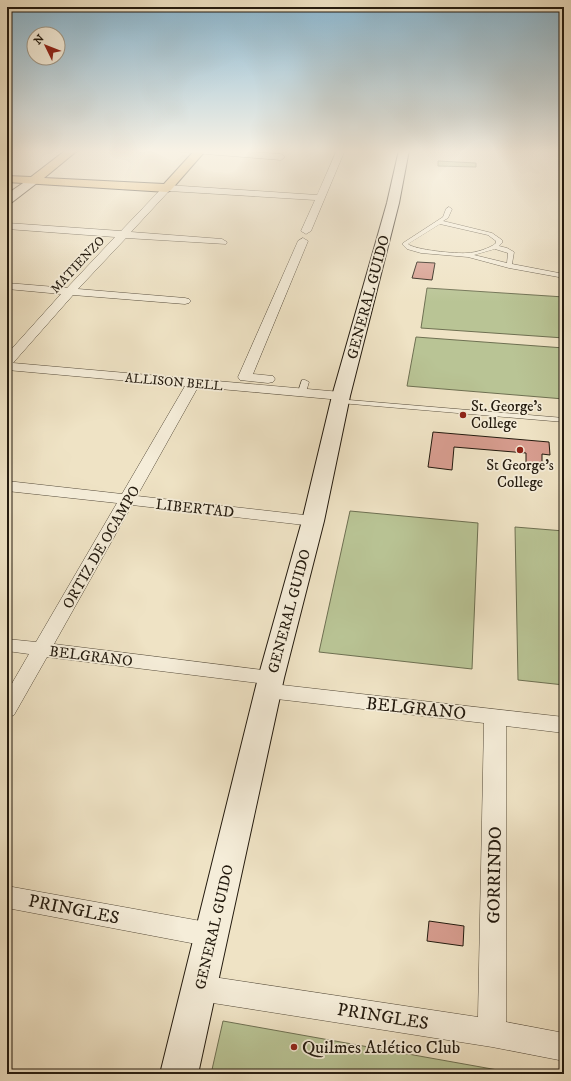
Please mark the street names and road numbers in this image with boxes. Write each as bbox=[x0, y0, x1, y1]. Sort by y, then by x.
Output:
street label: MATIENZO bbox=[47, 233, 108, 297]
street label: GENERAL GUIDO bbox=[343, 233, 394, 361]
street label: ALLISON BELL bbox=[124, 370, 224, 394]
street label: ORTIZ DE OCAMPO bbox=[58, 482, 144, 612]
street label: LIBERTAD bbox=[155, 495, 235, 522]
street label: GENERAL GUIDO bbox=[264, 547, 315, 675]
street label: BELGRANO bbox=[48, 642, 134, 671]
street label: BELGRANO bbox=[365, 693, 467, 725]
street label: GORRINDO bbox=[483, 826, 507, 924]
street label: GENERAL GUIDO bbox=[191, 863, 238, 991]
street label: PRINGLES bbox=[26, 890, 121, 930]
street label: PRINGLES bbox=[336, 999, 430, 1035]

